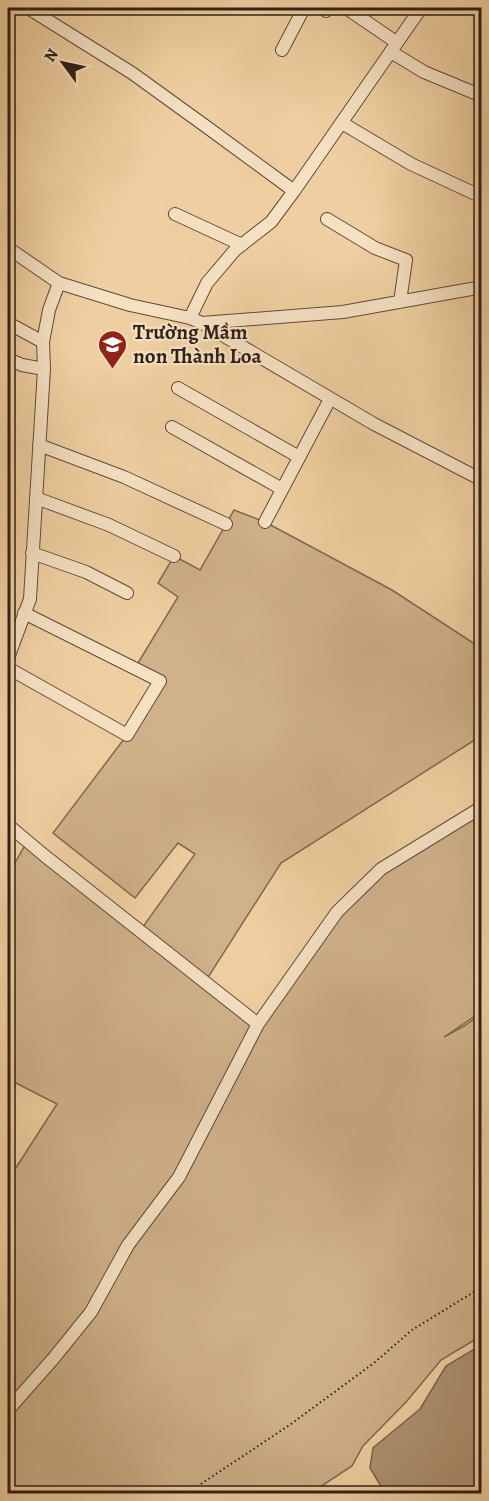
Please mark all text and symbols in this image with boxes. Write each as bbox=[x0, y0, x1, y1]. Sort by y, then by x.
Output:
north arrow bbox=[33, 33, 93, 93]
text: N bbox=[39, 44, 64, 66]
place label: Trường Mầm non Thành Loa bbox=[133, 318, 263, 370]
school or university icon: Trường Mầm non Thành Loa bbox=[96, 328, 128, 370]

